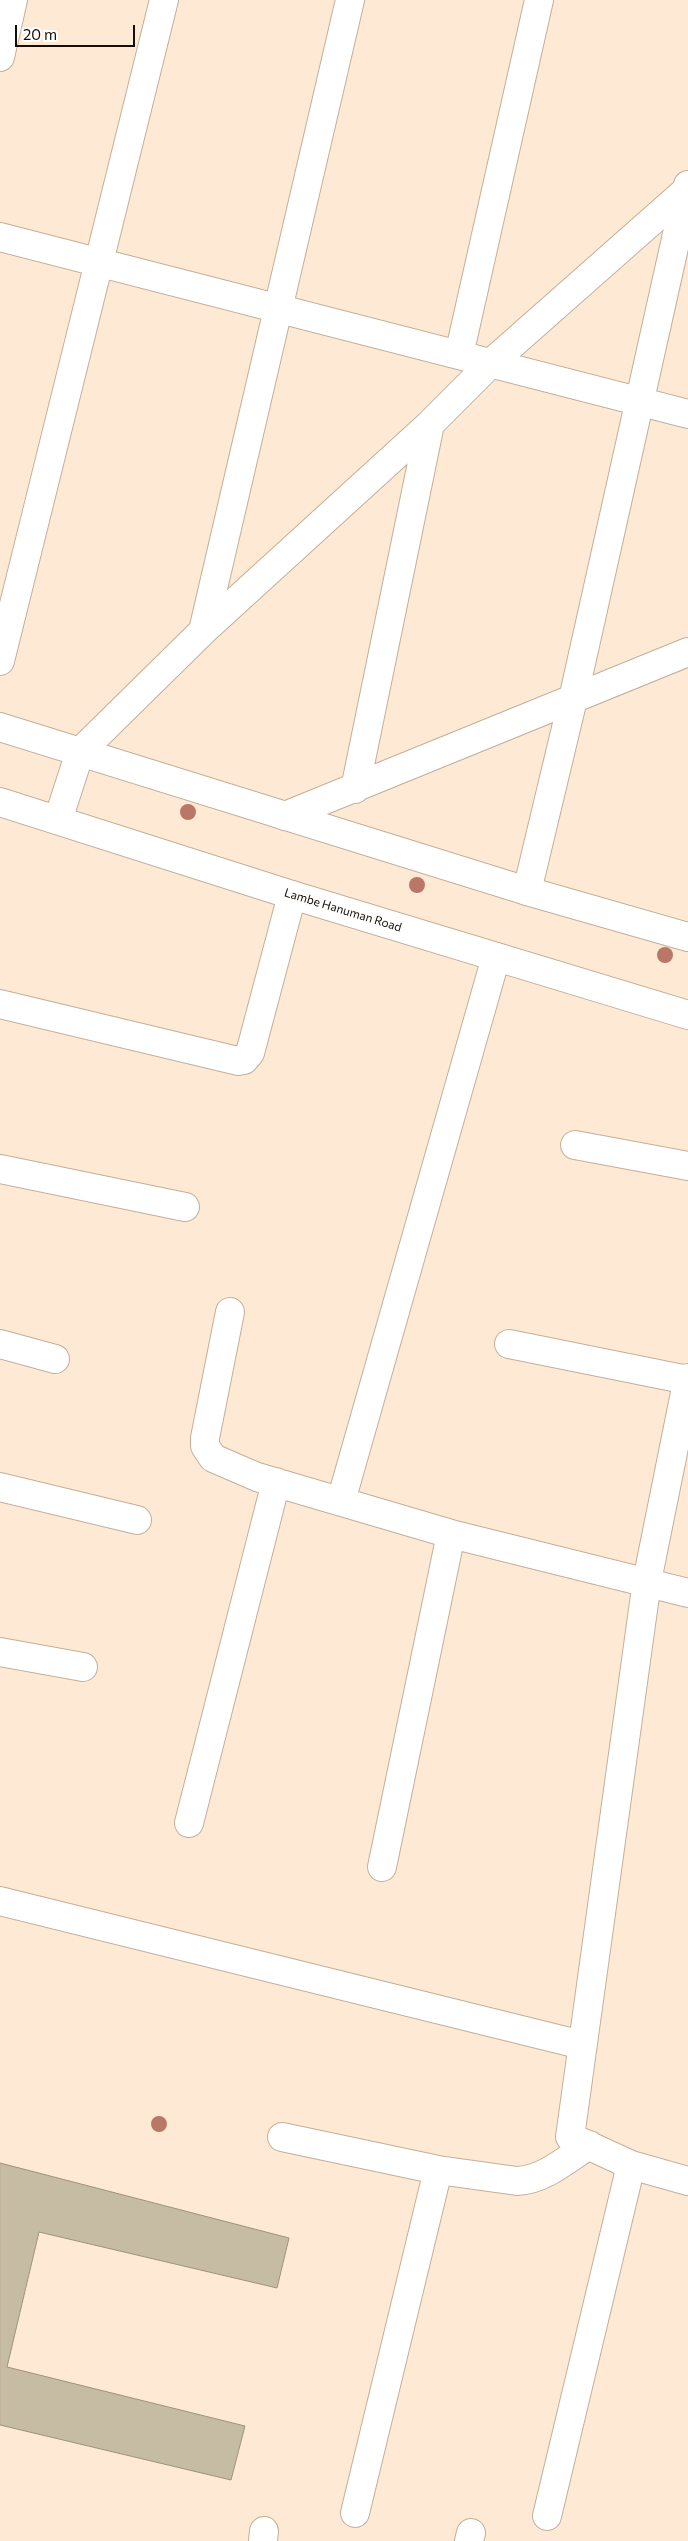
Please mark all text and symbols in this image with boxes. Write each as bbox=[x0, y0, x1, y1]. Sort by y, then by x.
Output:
scale bar bbox=[18, 15, 138, 47]
text: 20 m bbox=[23, 25, 57, 43]
street label: Lambe Hanuman Road bbox=[282, 885, 404, 935]

